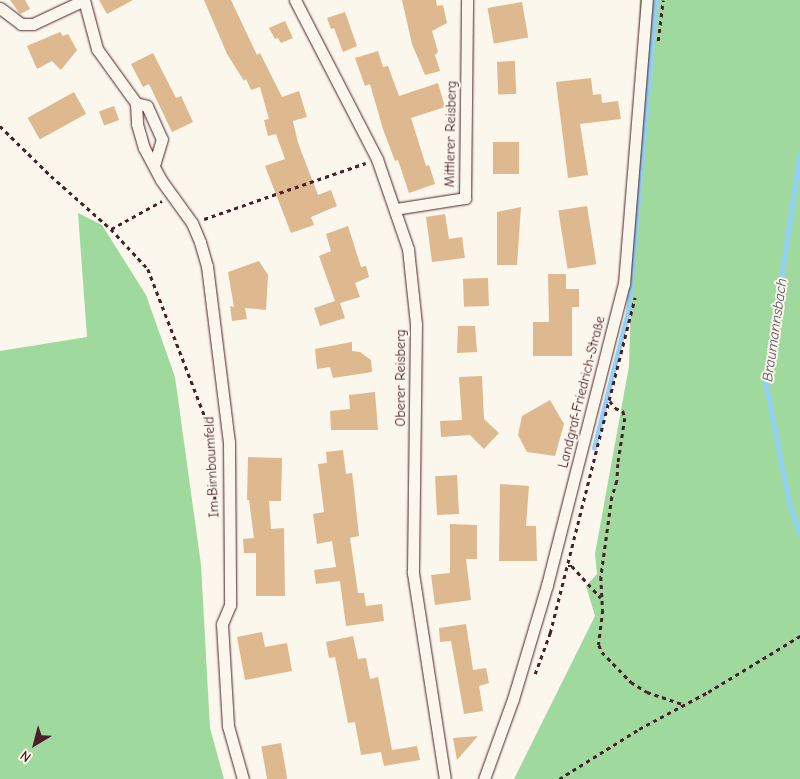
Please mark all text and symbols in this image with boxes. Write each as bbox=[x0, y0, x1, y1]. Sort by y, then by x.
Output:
street label: Mittlerer Reisberg bbox=[442, 80, 460, 188]
water label: Braumannsbach bbox=[759, 277, 791, 383]
street label: Landgraf-Friedrich-Straße bbox=[555, 314, 609, 470]
street label: Oberer Reisberg bbox=[393, 329, 409, 427]
street label: Im Birnbaumfeld bbox=[201, 416, 223, 518]
north arrow bbox=[10, 719, 60, 769]
text: N bbox=[17, 747, 34, 766]

